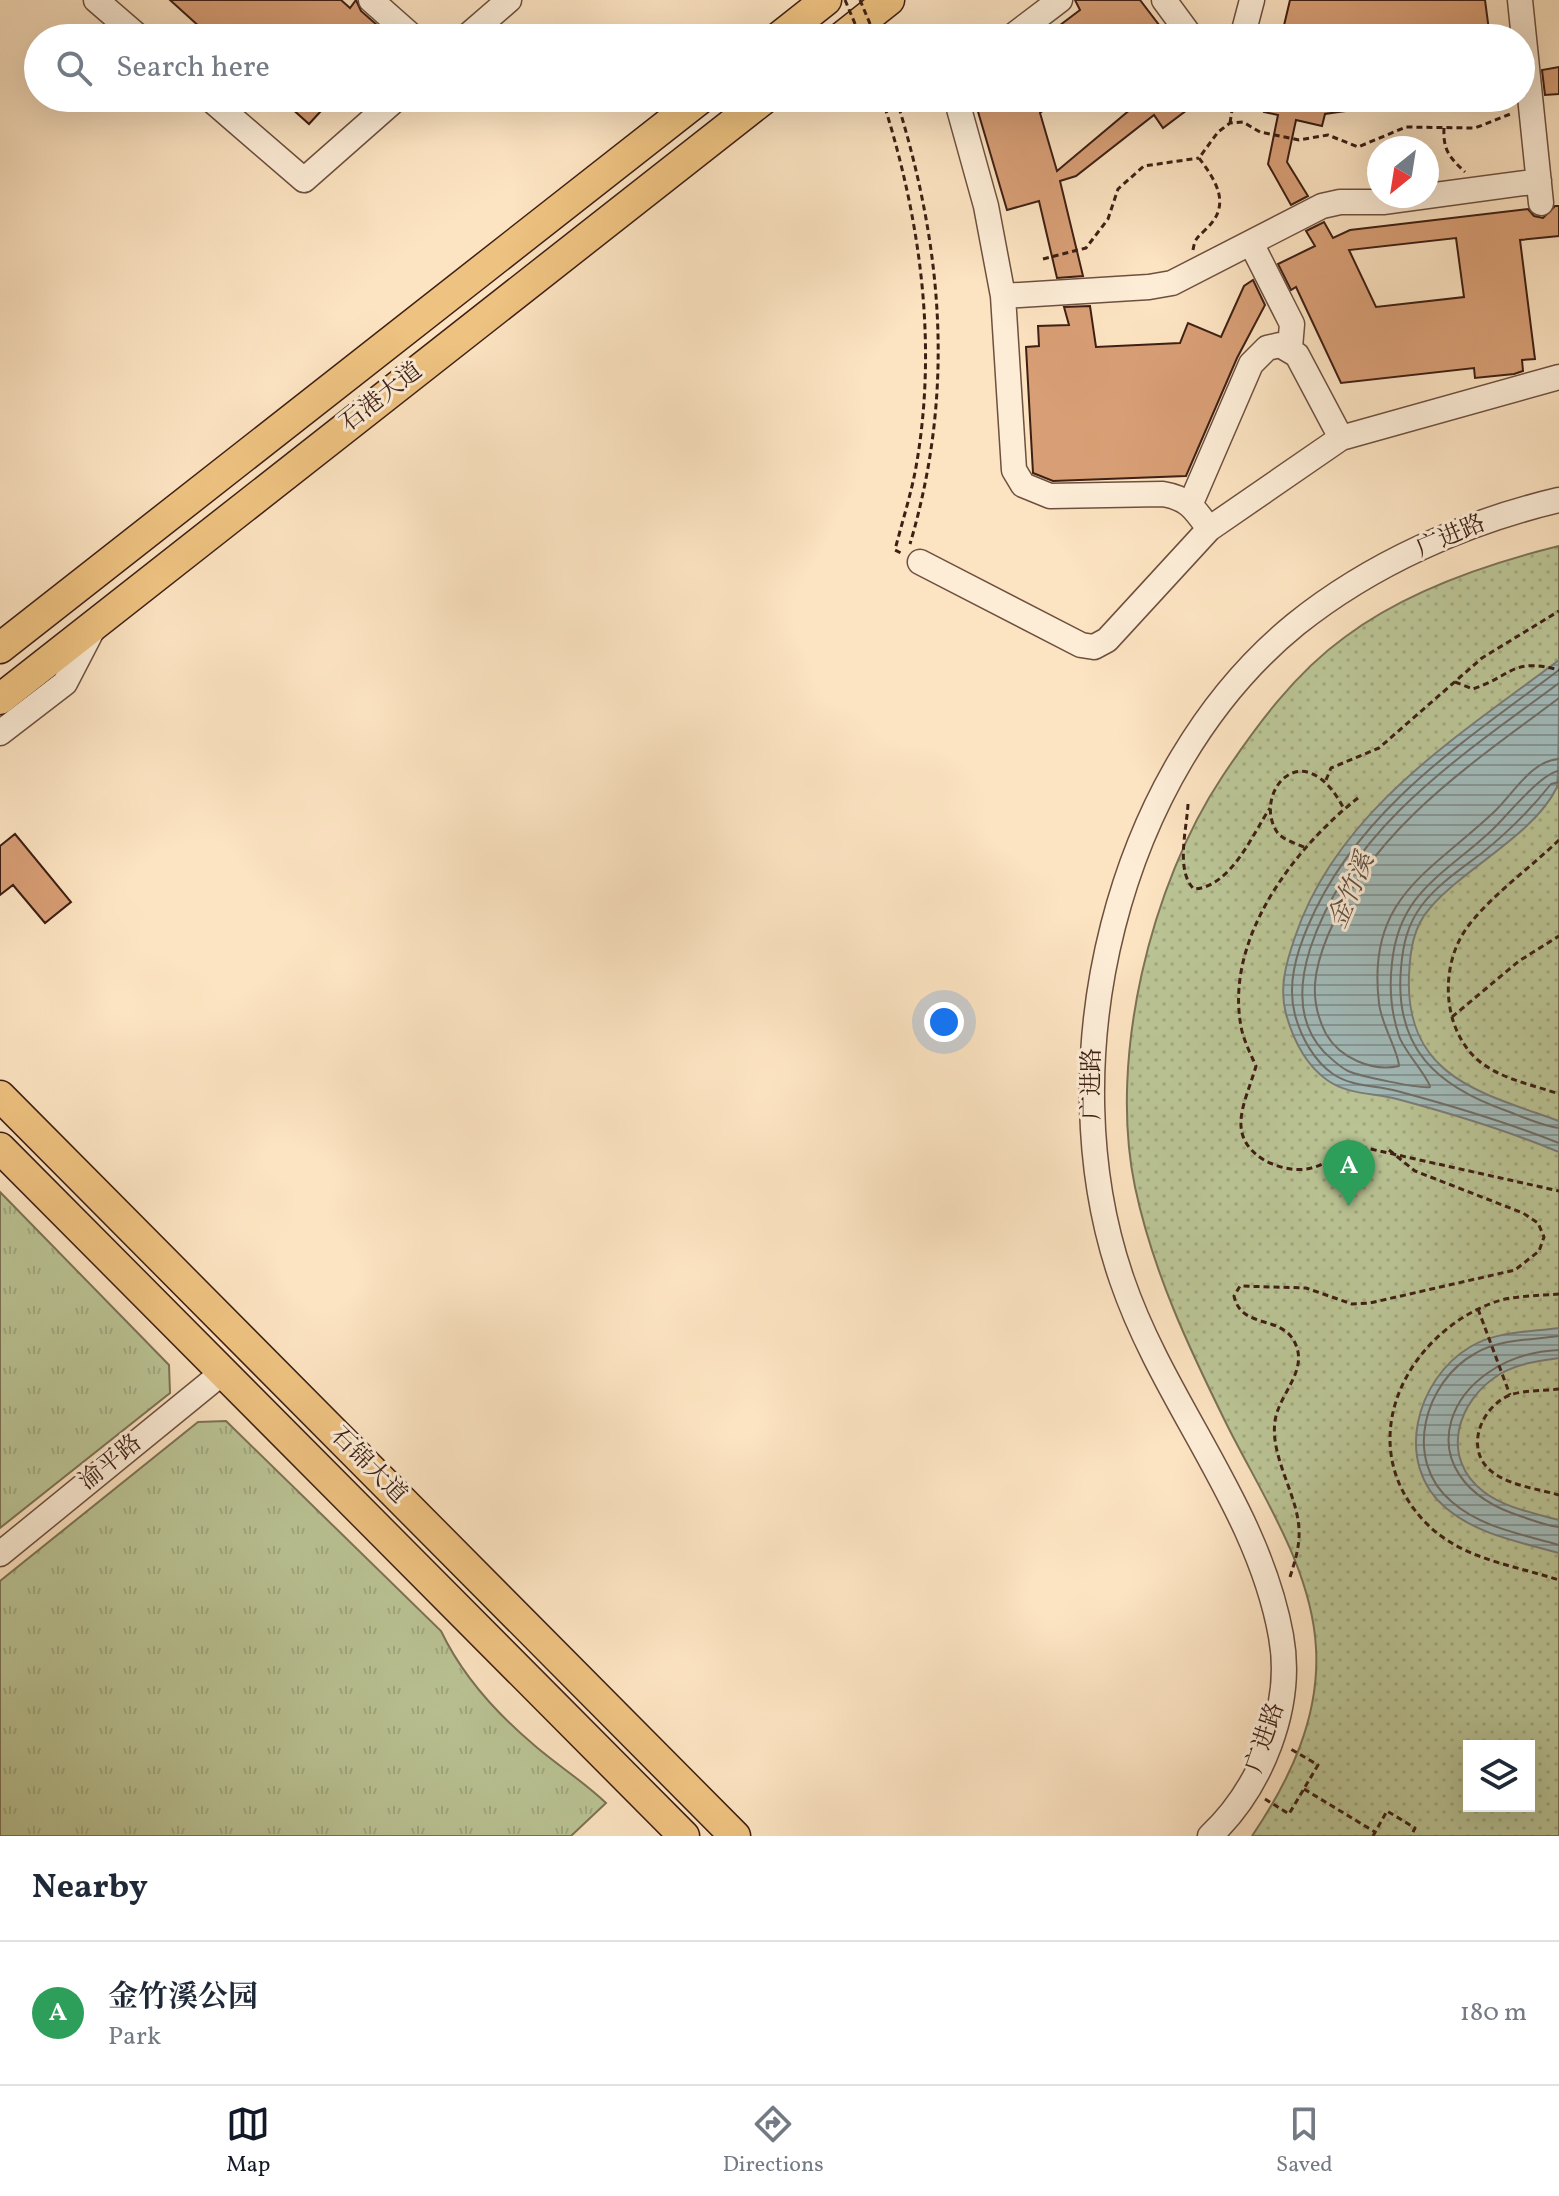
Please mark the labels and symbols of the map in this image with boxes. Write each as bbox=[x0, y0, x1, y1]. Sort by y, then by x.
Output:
north arrow bbox=[1367, 136, 1439, 208]
street label: 石港大道 bbox=[334, 355, 430, 441]
street label: 广进路 bbox=[1411, 507, 1491, 567]
water label: 金竹溪 bbox=[1320, 845, 1385, 934]
your location bbox=[924, 1002, 964, 1042]
street label: 广进路 bbox=[1076, 1048, 1110, 1120]
pin: A bbox=[1323, 1140, 1375, 1206]
street label: 石锦大道 bbox=[322, 1420, 414, 1512]
street label: 渝平路 bbox=[72, 1427, 150, 1499]
street label: 广进路 bbox=[1238, 1698, 1294, 1778]

